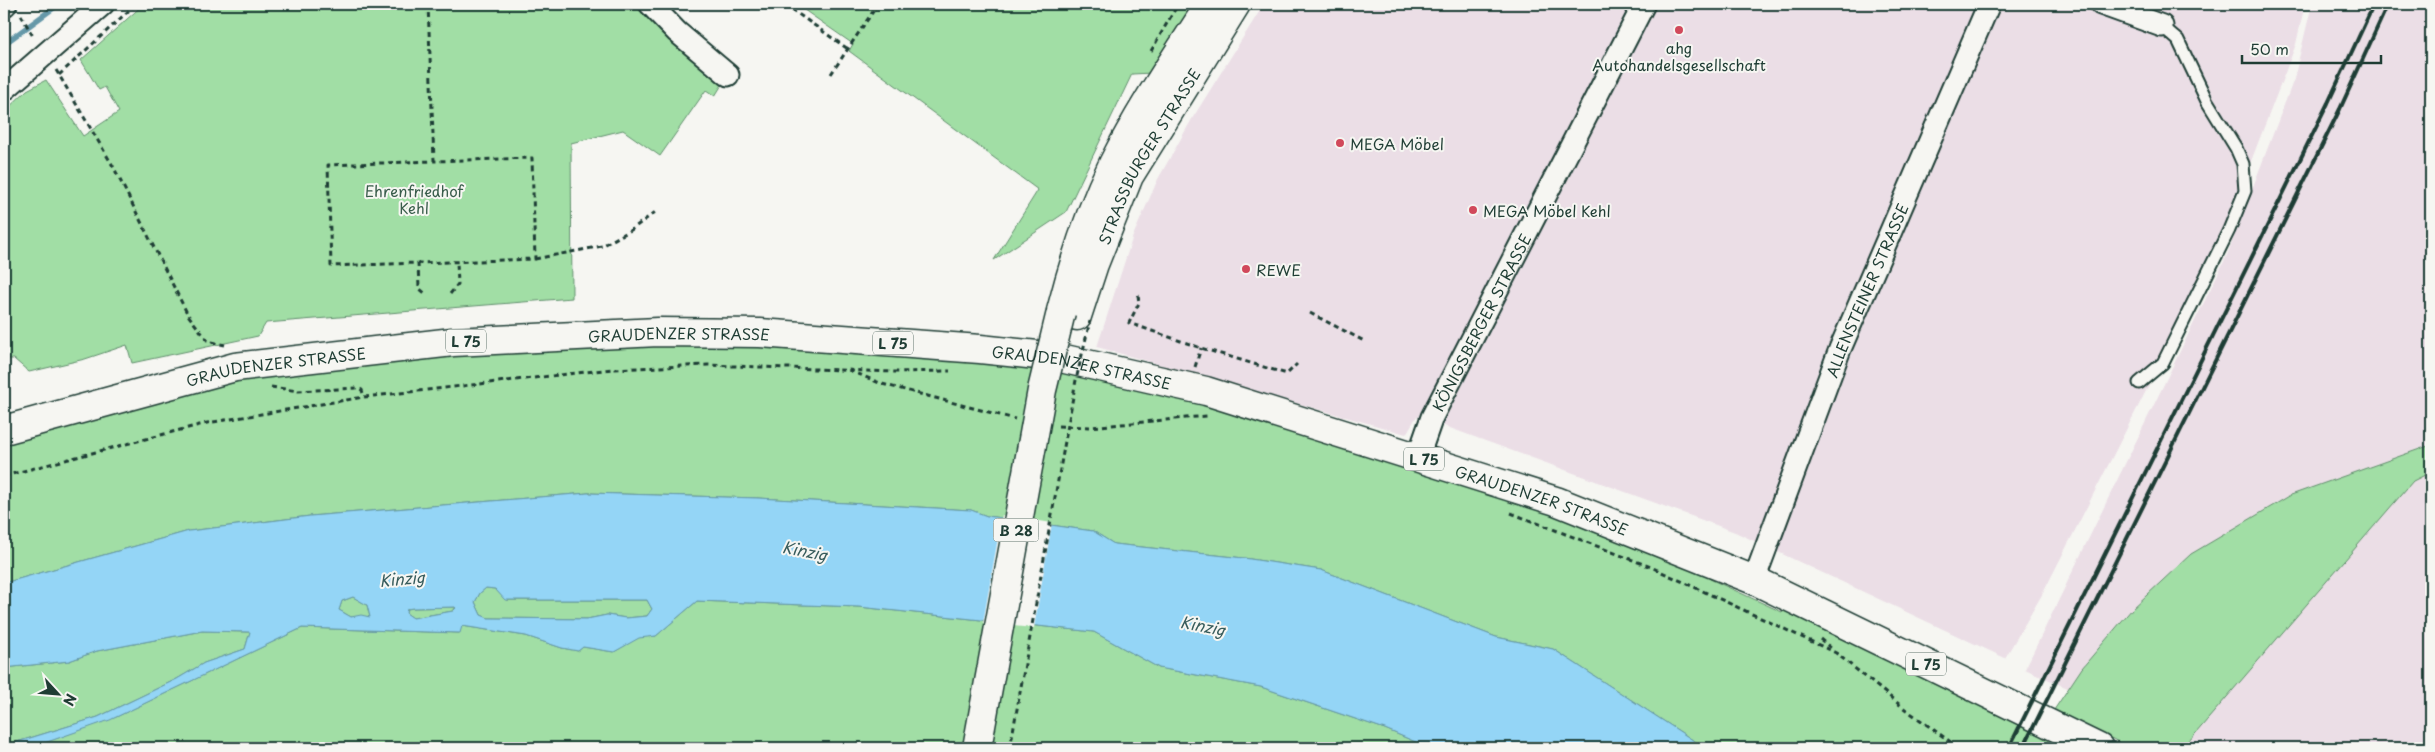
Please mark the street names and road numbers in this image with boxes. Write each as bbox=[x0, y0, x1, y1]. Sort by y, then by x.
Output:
street label: STRASSBURGER STRASSE bbox=[1092, 63, 1205, 248]
street label: ALLENSTEINER STRASSE bbox=[1819, 199, 1913, 380]
street label: KÖNIGSBERGER STRASSE bbox=[1425, 229, 1536, 415]
street label: GRAUDENZER STRASSE bbox=[587, 320, 771, 347]
road number: L 75 bbox=[446, 330, 486, 352]
road number: L 75 bbox=[873, 332, 913, 354]
street label: GRAUDENZER STRASSE bbox=[991, 339, 1174, 394]
street label: GRAUDENZER STRASSE bbox=[183, 341, 367, 391]
road number: L 75 bbox=[1404, 448, 1444, 470]
street label: GRAUDENZER STRASSE bbox=[1452, 459, 1632, 540]
road number: B 28 bbox=[994, 518, 1038, 542]
road number: L 75 bbox=[1906, 652, 1946, 676]

